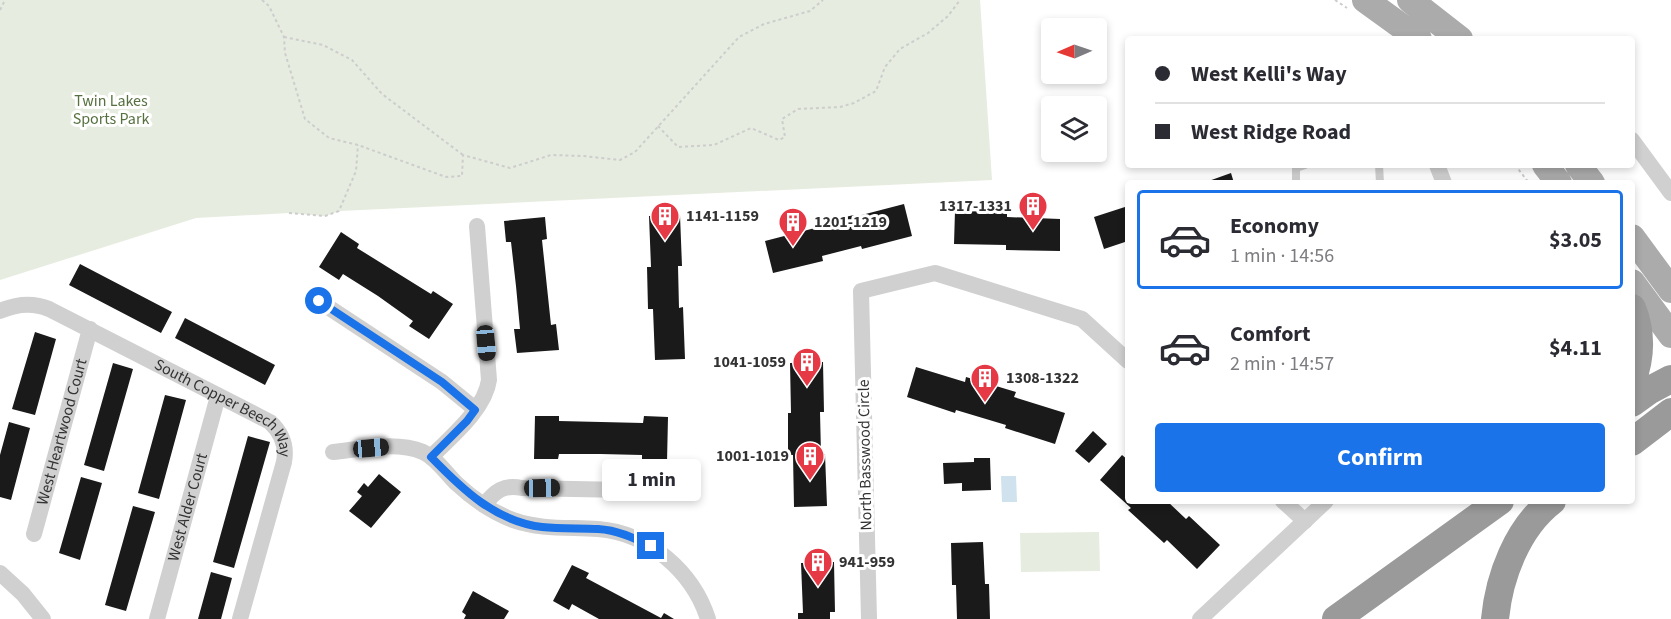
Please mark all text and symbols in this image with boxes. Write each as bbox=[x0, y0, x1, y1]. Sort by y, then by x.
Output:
north arrow bbox=[1041, 18, 1107, 84]
map controls bbox=[1041, 18, 1107, 162]
text: West Kelli's Way bbox=[1191, 58, 1347, 90]
park label: Twin Lakes Sports Park bbox=[73, 90, 149, 130]
button: layers bbox=[1041, 96, 1107, 162]
text: West Ridge Road bbox=[1191, 116, 1351, 148]
building icon: 1317-1331 bbox=[1017, 190, 1049, 232]
place label: 1317-1331 bbox=[939, 195, 1012, 217]
building icon: 1141-1159 bbox=[649, 200, 681, 242]
place label: 1141-1159 bbox=[686, 205, 759, 227]
building icon: 1201-1219 bbox=[777, 206, 809, 248]
text: Economy bbox=[1230, 210, 1319, 242]
place label: 1201-1219 bbox=[814, 211, 887, 233]
icon: car bbox=[1158, 213, 1212, 267]
text: $3.05 bbox=[1549, 224, 1602, 256]
text: 1 min · 14:56 bbox=[1230, 242, 1334, 270]
route start bbox=[305, 287, 332, 314]
text: Comfort bbox=[1230, 318, 1311, 350]
icon: car bbox=[1158, 321, 1212, 375]
car bbox=[475, 324, 497, 362]
text: $4.11 bbox=[1549, 332, 1602, 364]
building icon: 1041-1059 bbox=[791, 346, 823, 388]
text: 2 min · 14:57 bbox=[1230, 350, 1334, 378]
place label: 1041-1059 bbox=[713, 351, 786, 373]
street label: South Copper Beech Way bbox=[150, 354, 296, 457]
street label: West Heartwood Court bbox=[31, 355, 93, 508]
building icon: 1308-1322 bbox=[969, 362, 1001, 404]
place label: 1308-1322 bbox=[1006, 367, 1079, 389]
street label: North Basswood Circle bbox=[853, 379, 877, 531]
button: Confirm bbox=[1155, 423, 1605, 492]
car bbox=[352, 437, 390, 459]
building icon: 1001-1019 bbox=[794, 440, 826, 482]
place label: 1001-1019 bbox=[716, 445, 789, 467]
street label: West Alder Court bbox=[162, 450, 213, 564]
callout: 1 min bbox=[602, 459, 700, 501]
text: 1 min bbox=[627, 466, 676, 494]
car bbox=[524, 479, 560, 497]
route end bbox=[637, 532, 664, 559]
building icon: 941-959 bbox=[802, 546, 834, 588]
place label: 941-959 bbox=[839, 551, 895, 573]

